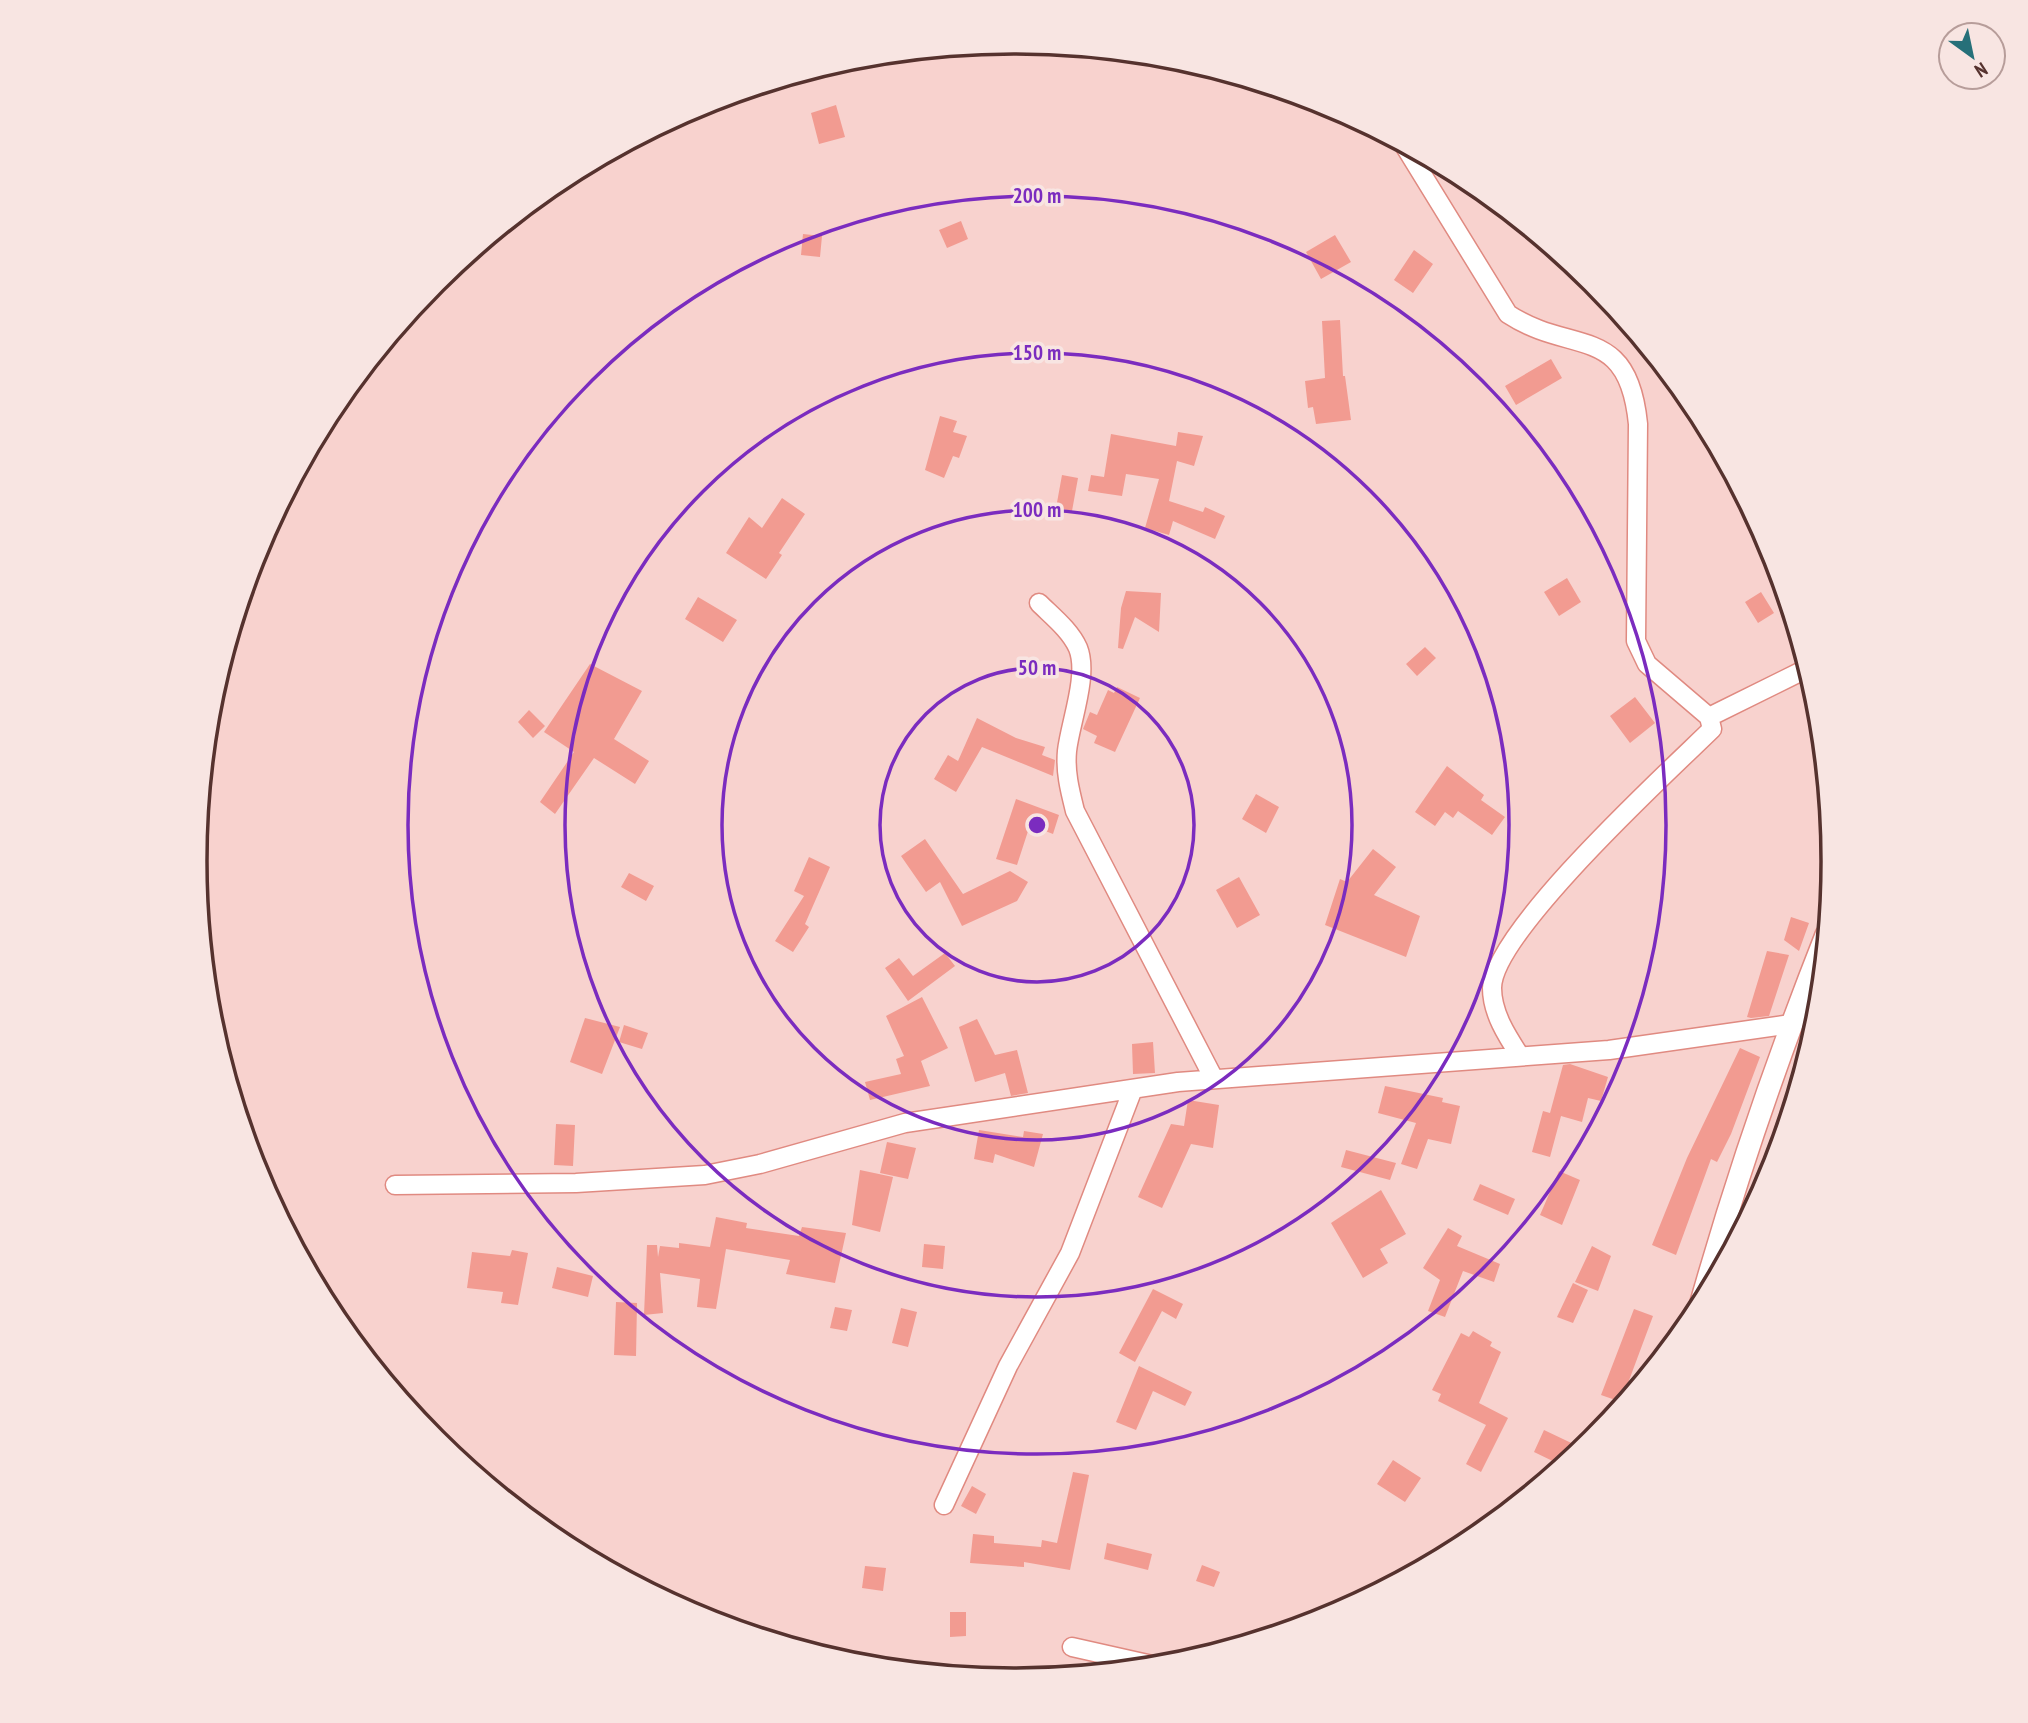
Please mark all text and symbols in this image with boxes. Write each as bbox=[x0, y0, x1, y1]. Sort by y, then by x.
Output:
north arrow bbox=[1937, 21, 2007, 91]
text: N bbox=[1970, 57, 1992, 83]
text: 200 m bbox=[1013, 182, 1061, 209]
text: 150 m bbox=[1013, 339, 1061, 366]
text: 100 m bbox=[1013, 496, 1061, 523]
text: 50 m bbox=[1018, 654, 1056, 681]
centre of rings bbox=[1025, 813, 1049, 837]

